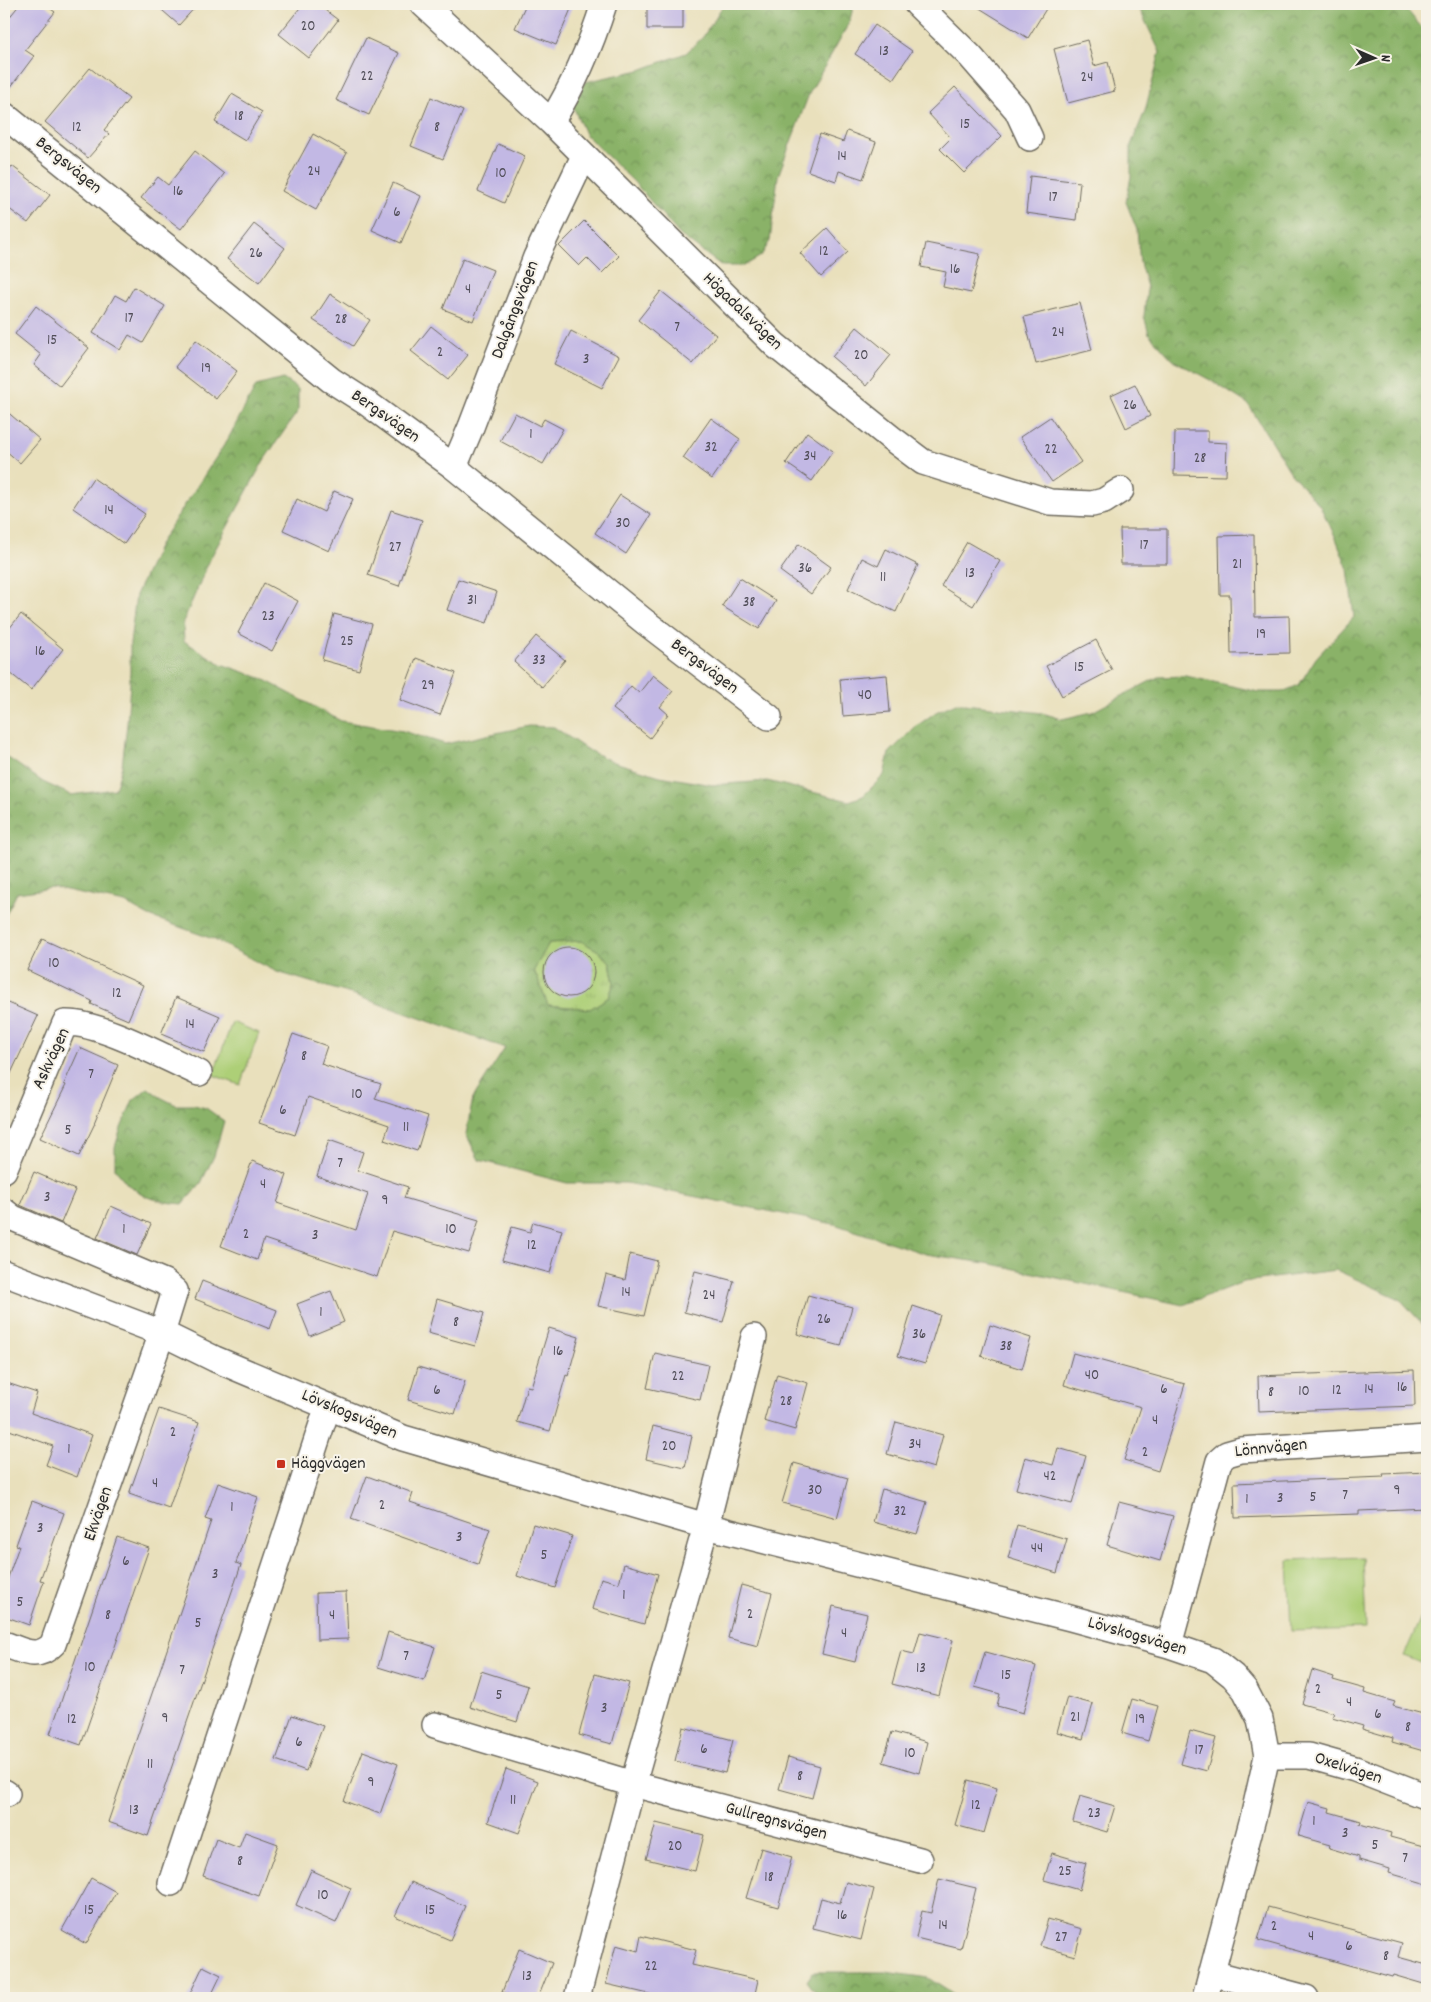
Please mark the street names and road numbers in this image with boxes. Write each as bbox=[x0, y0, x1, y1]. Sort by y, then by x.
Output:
street label: Bergsvägen bbox=[29, 131, 107, 201]
street label: Dalgångsvägen bbox=[486, 257, 546, 363]
street label: Högadalsvägen bbox=[696, 267, 788, 357]
street label: Bergsvägen bbox=[345, 384, 425, 450]
street label: Bergsvägen bbox=[665, 633, 743, 701]
street label: Askvägen bbox=[27, 1024, 77, 1094]
street label: Lövskogsvägen bbox=[297, 1384, 401, 1446]
street label: Lönnvägen bbox=[1234, 1433, 1308, 1465]
street label: Ekvägen bbox=[78, 1483, 120, 1545]
street label: Lövskogsvägen bbox=[1085, 1611, 1189, 1663]
street label: Oxelvägen bbox=[1311, 1746, 1385, 1792]
street label: Gullregnsvägen bbox=[722, 1796, 830, 1848]

